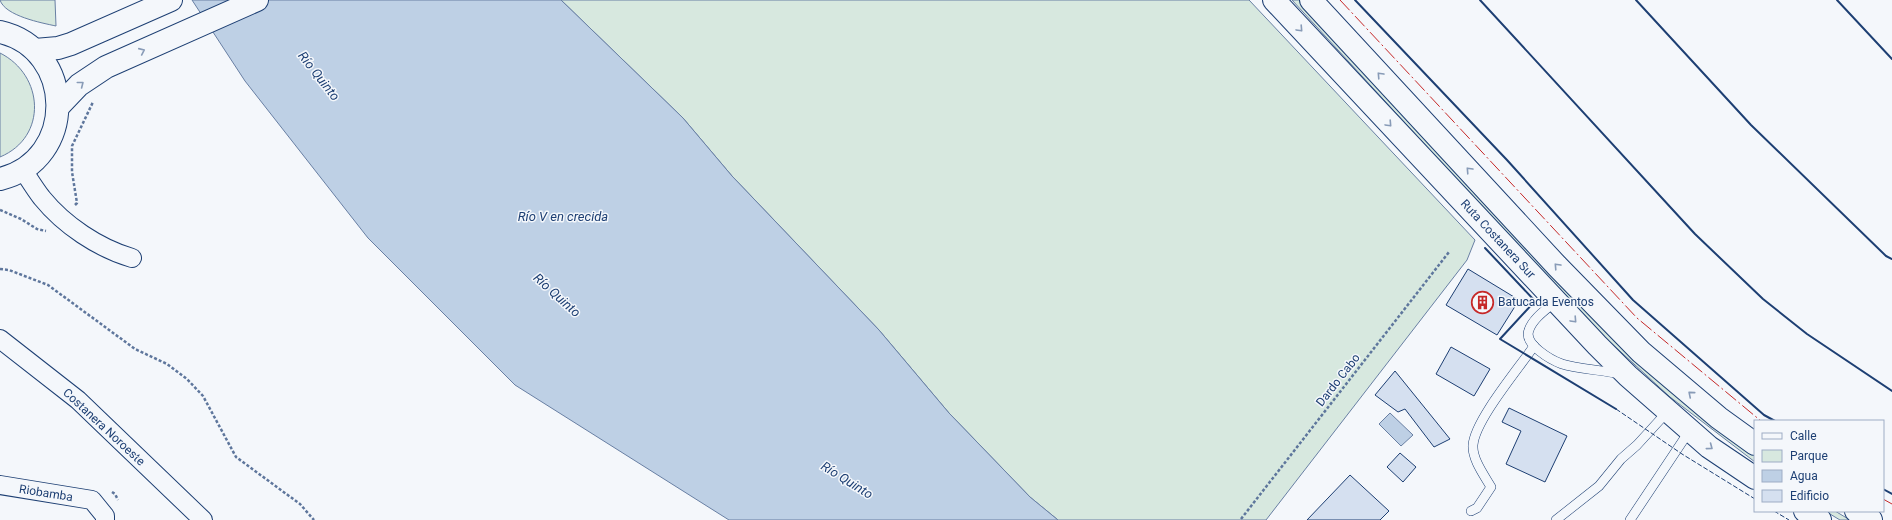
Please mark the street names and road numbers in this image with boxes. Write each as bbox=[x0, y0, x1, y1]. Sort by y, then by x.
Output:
street label: Ruta Costanera Sur bbox=[1458, 197, 1538, 281]
street label: Dardo Cabo bbox=[1313, 351, 1363, 409]
street label: Costanera Noroeste bbox=[60, 386, 148, 468]
street label: Riobamba bbox=[18, 482, 74, 504]

